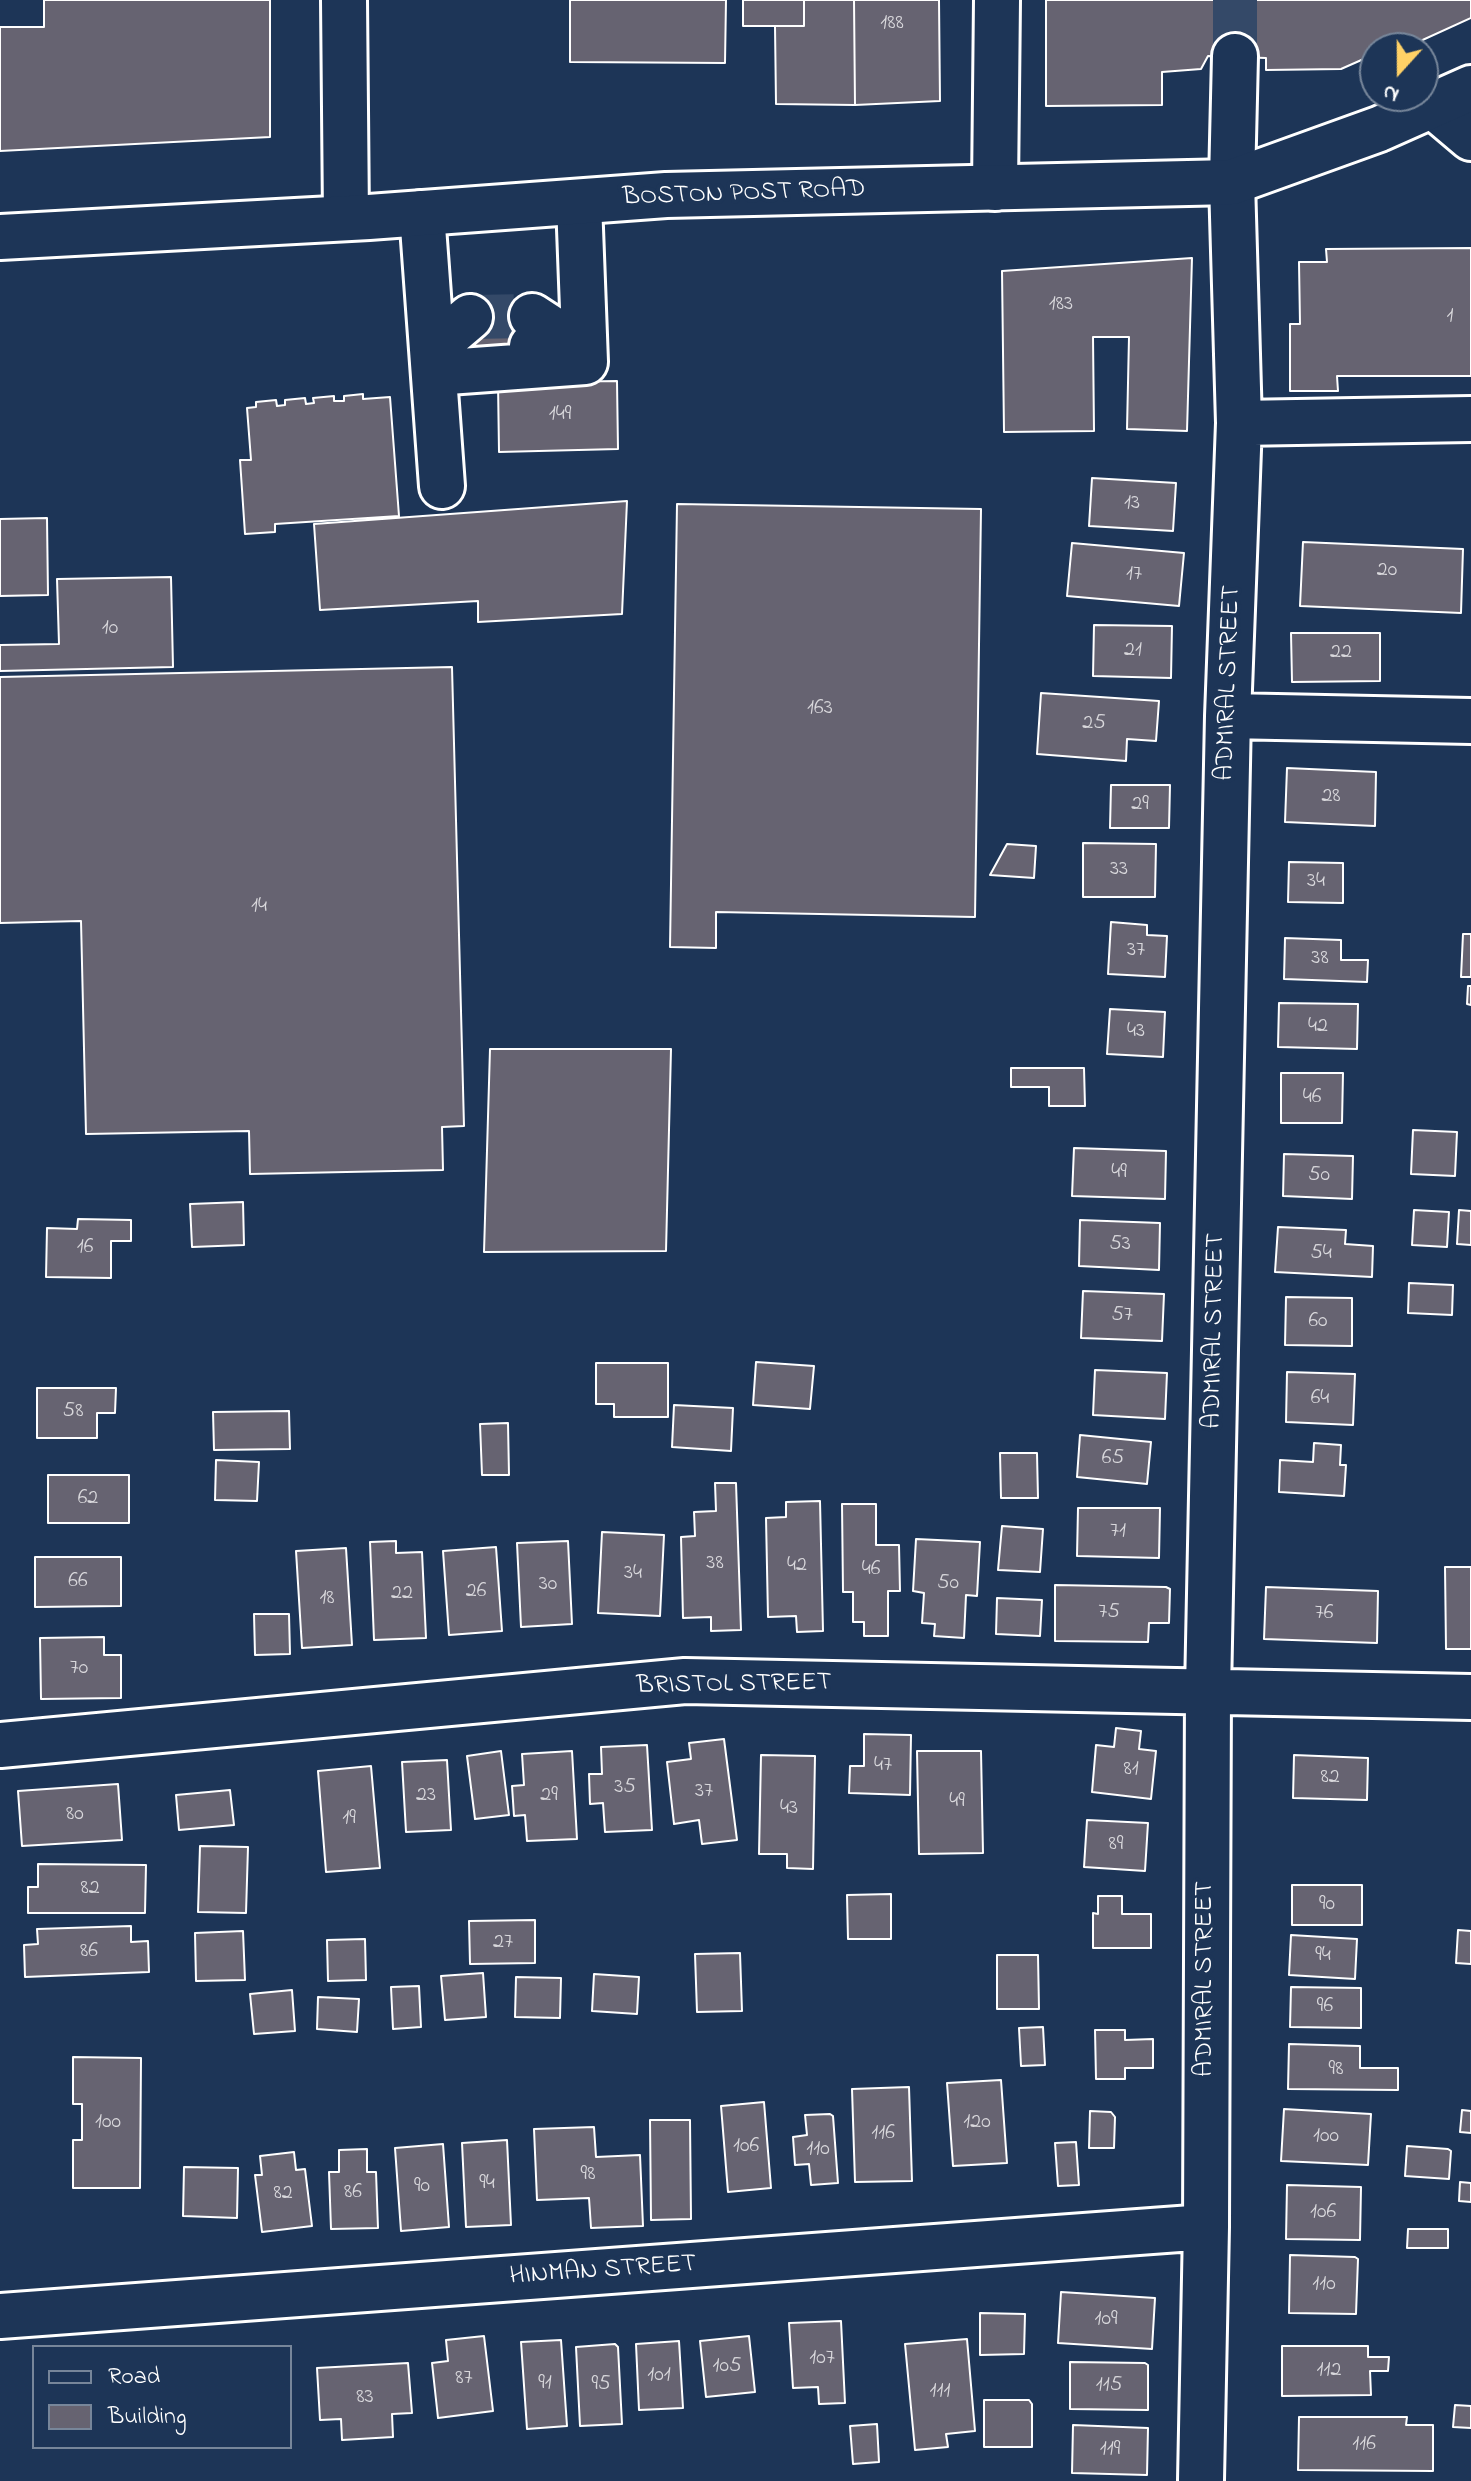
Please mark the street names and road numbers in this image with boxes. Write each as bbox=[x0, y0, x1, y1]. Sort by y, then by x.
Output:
street label: BOSTON POST ROAD bbox=[622, 175, 866, 215]
street label: ADMIRAL STREET bbox=[1211, 585, 1249, 781]
street label: ADMIRAL STREET bbox=[1199, 1233, 1233, 1429]
street label: BRISTOL STREET bbox=[636, 1669, 832, 1703]
street label: ADMIRAL STREET bbox=[1191, 1881, 1223, 2077]
street label: HINMAN STREET bbox=[509, 2250, 697, 2294]

